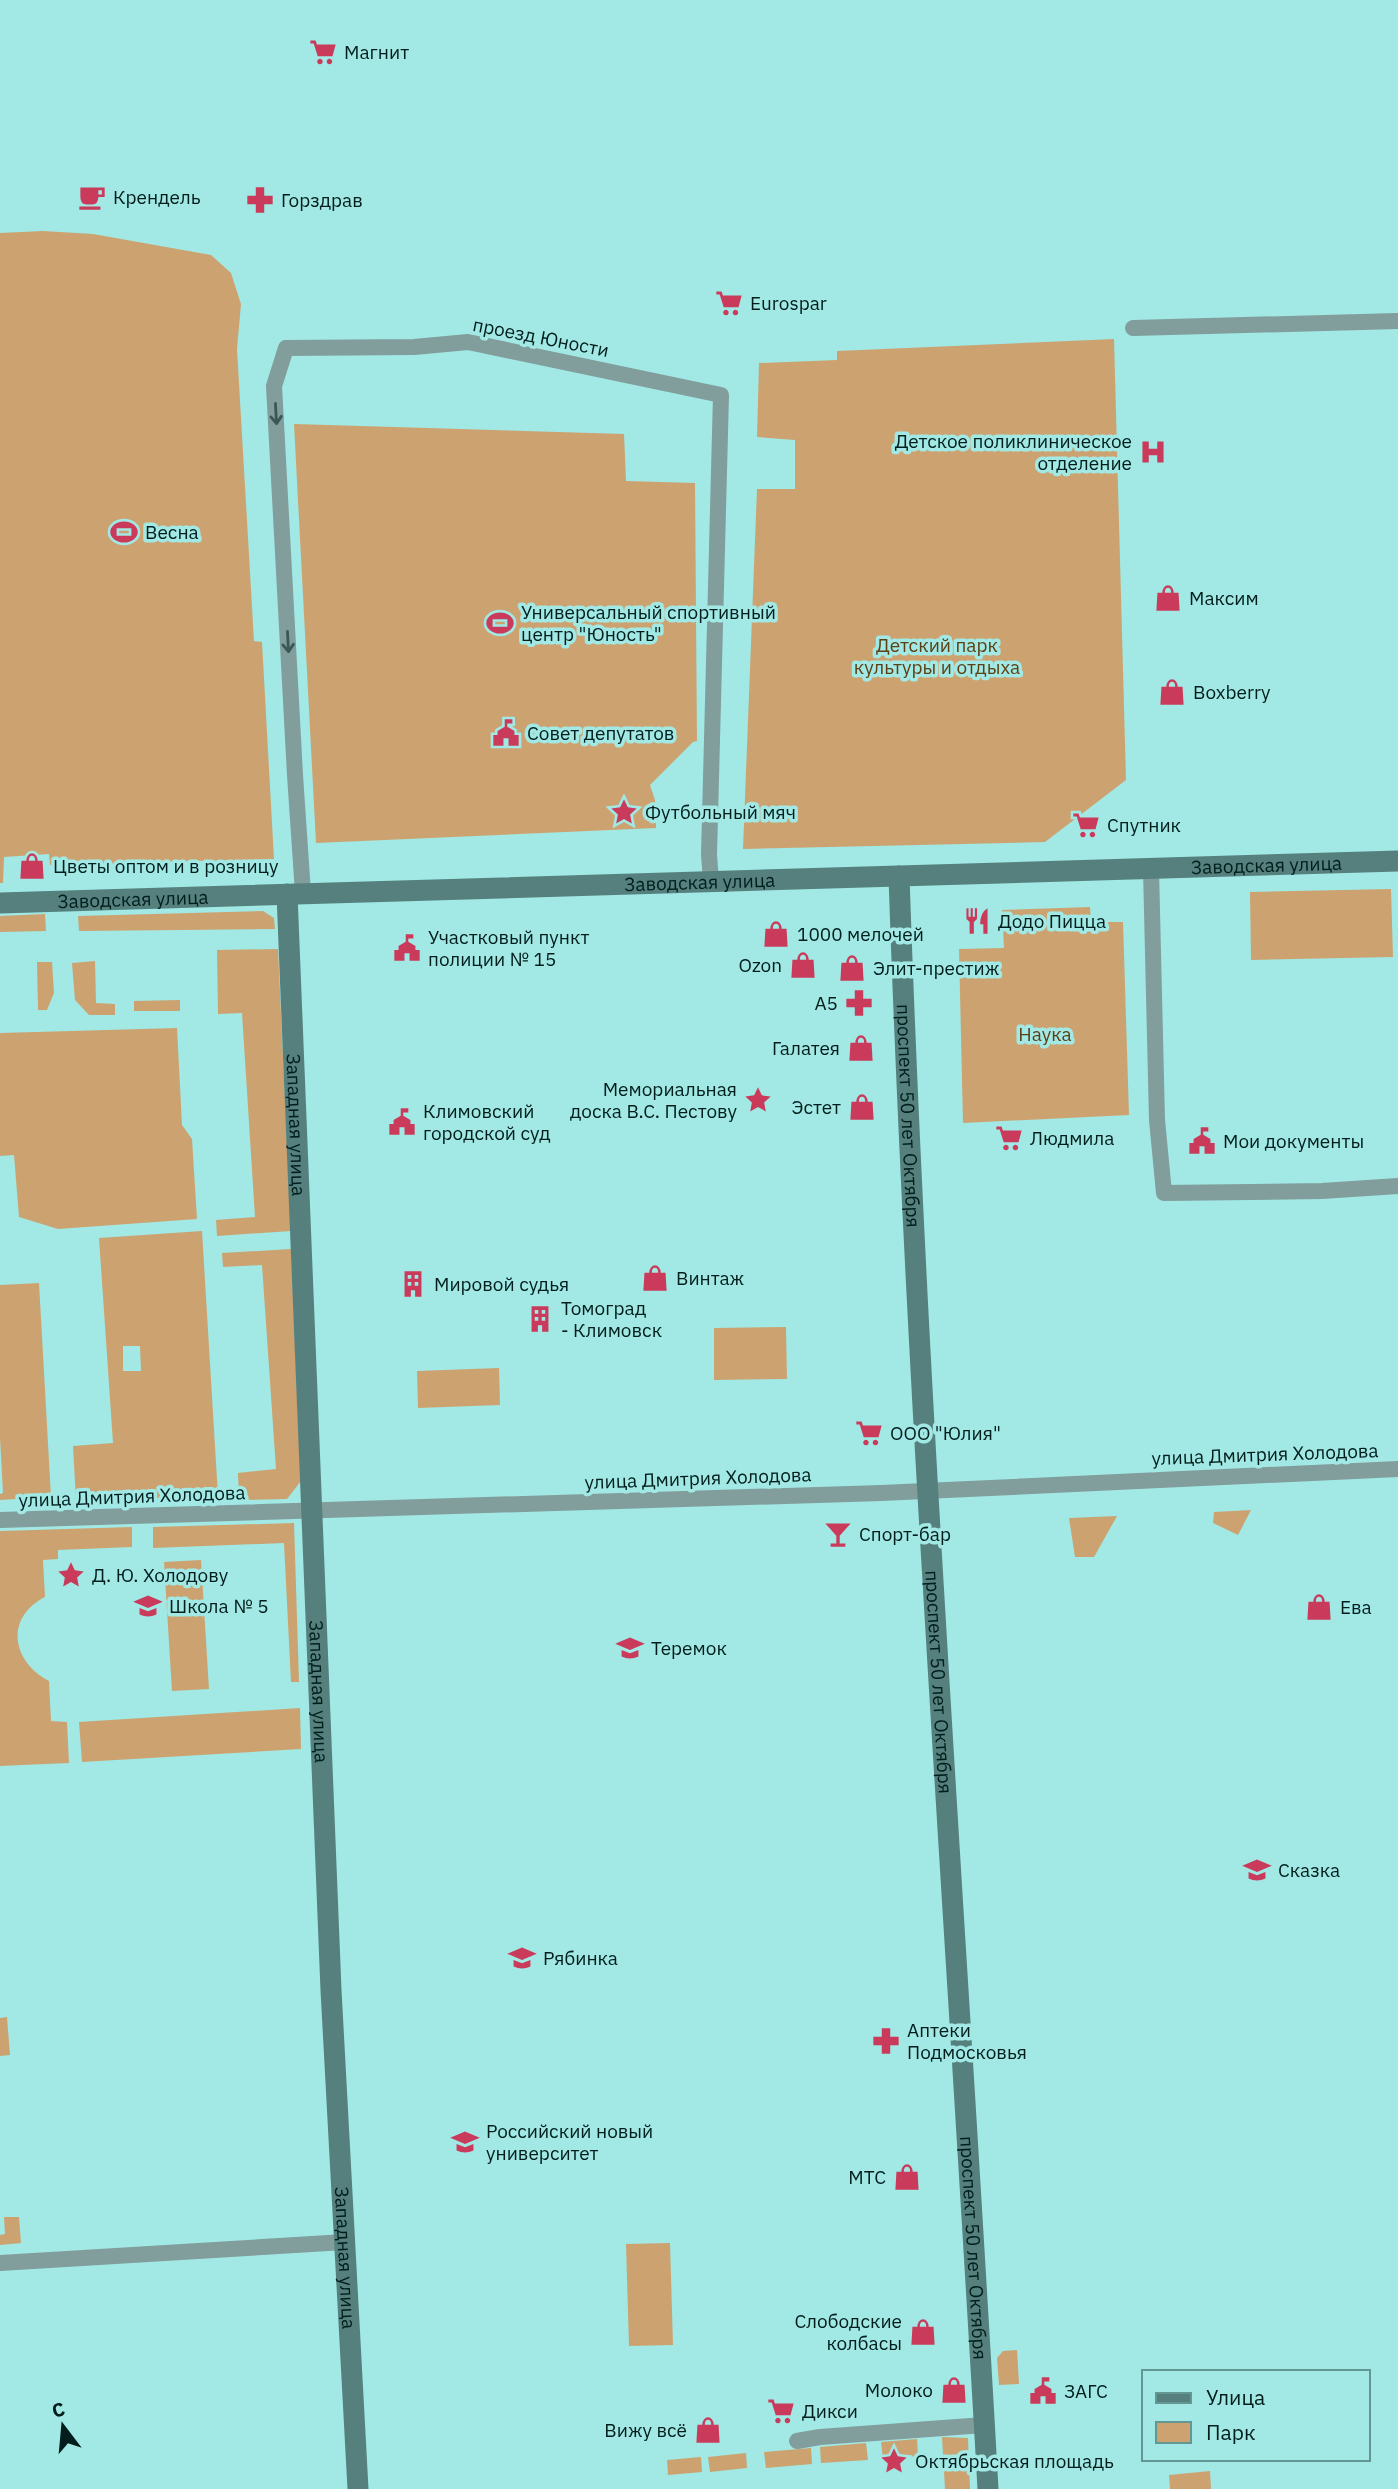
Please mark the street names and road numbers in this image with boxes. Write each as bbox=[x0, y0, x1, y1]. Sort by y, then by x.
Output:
street label: проезд Юности bbox=[471, 312, 611, 362]
street label: Заводская улица bbox=[1190, 851, 1342, 879]
street label: Заводская улица bbox=[624, 868, 776, 896]
street label: Заводская улица bbox=[57, 885, 209, 913]
street label: проспект 50 лет Октября bbox=[892, 1003, 926, 1228]
street label: Западная улица bbox=[281, 1053, 311, 1197]
street label: улица Дмитрия Холодова bbox=[1151, 1438, 1379, 1470]
street label: улица Дмитрия Холодова bbox=[584, 1462, 812, 1494]
street label: улица Дмитрия Холодова bbox=[18, 1480, 246, 1512]
street label: проспект 50 лет Октября bbox=[920, 1570, 958, 1794]
street label: Западная улица bbox=[304, 1619, 334, 1763]
street label: проспект 50 лет Октября bbox=[955, 2135, 993, 2360]
street label: Западная улица bbox=[330, 2186, 361, 2330]

